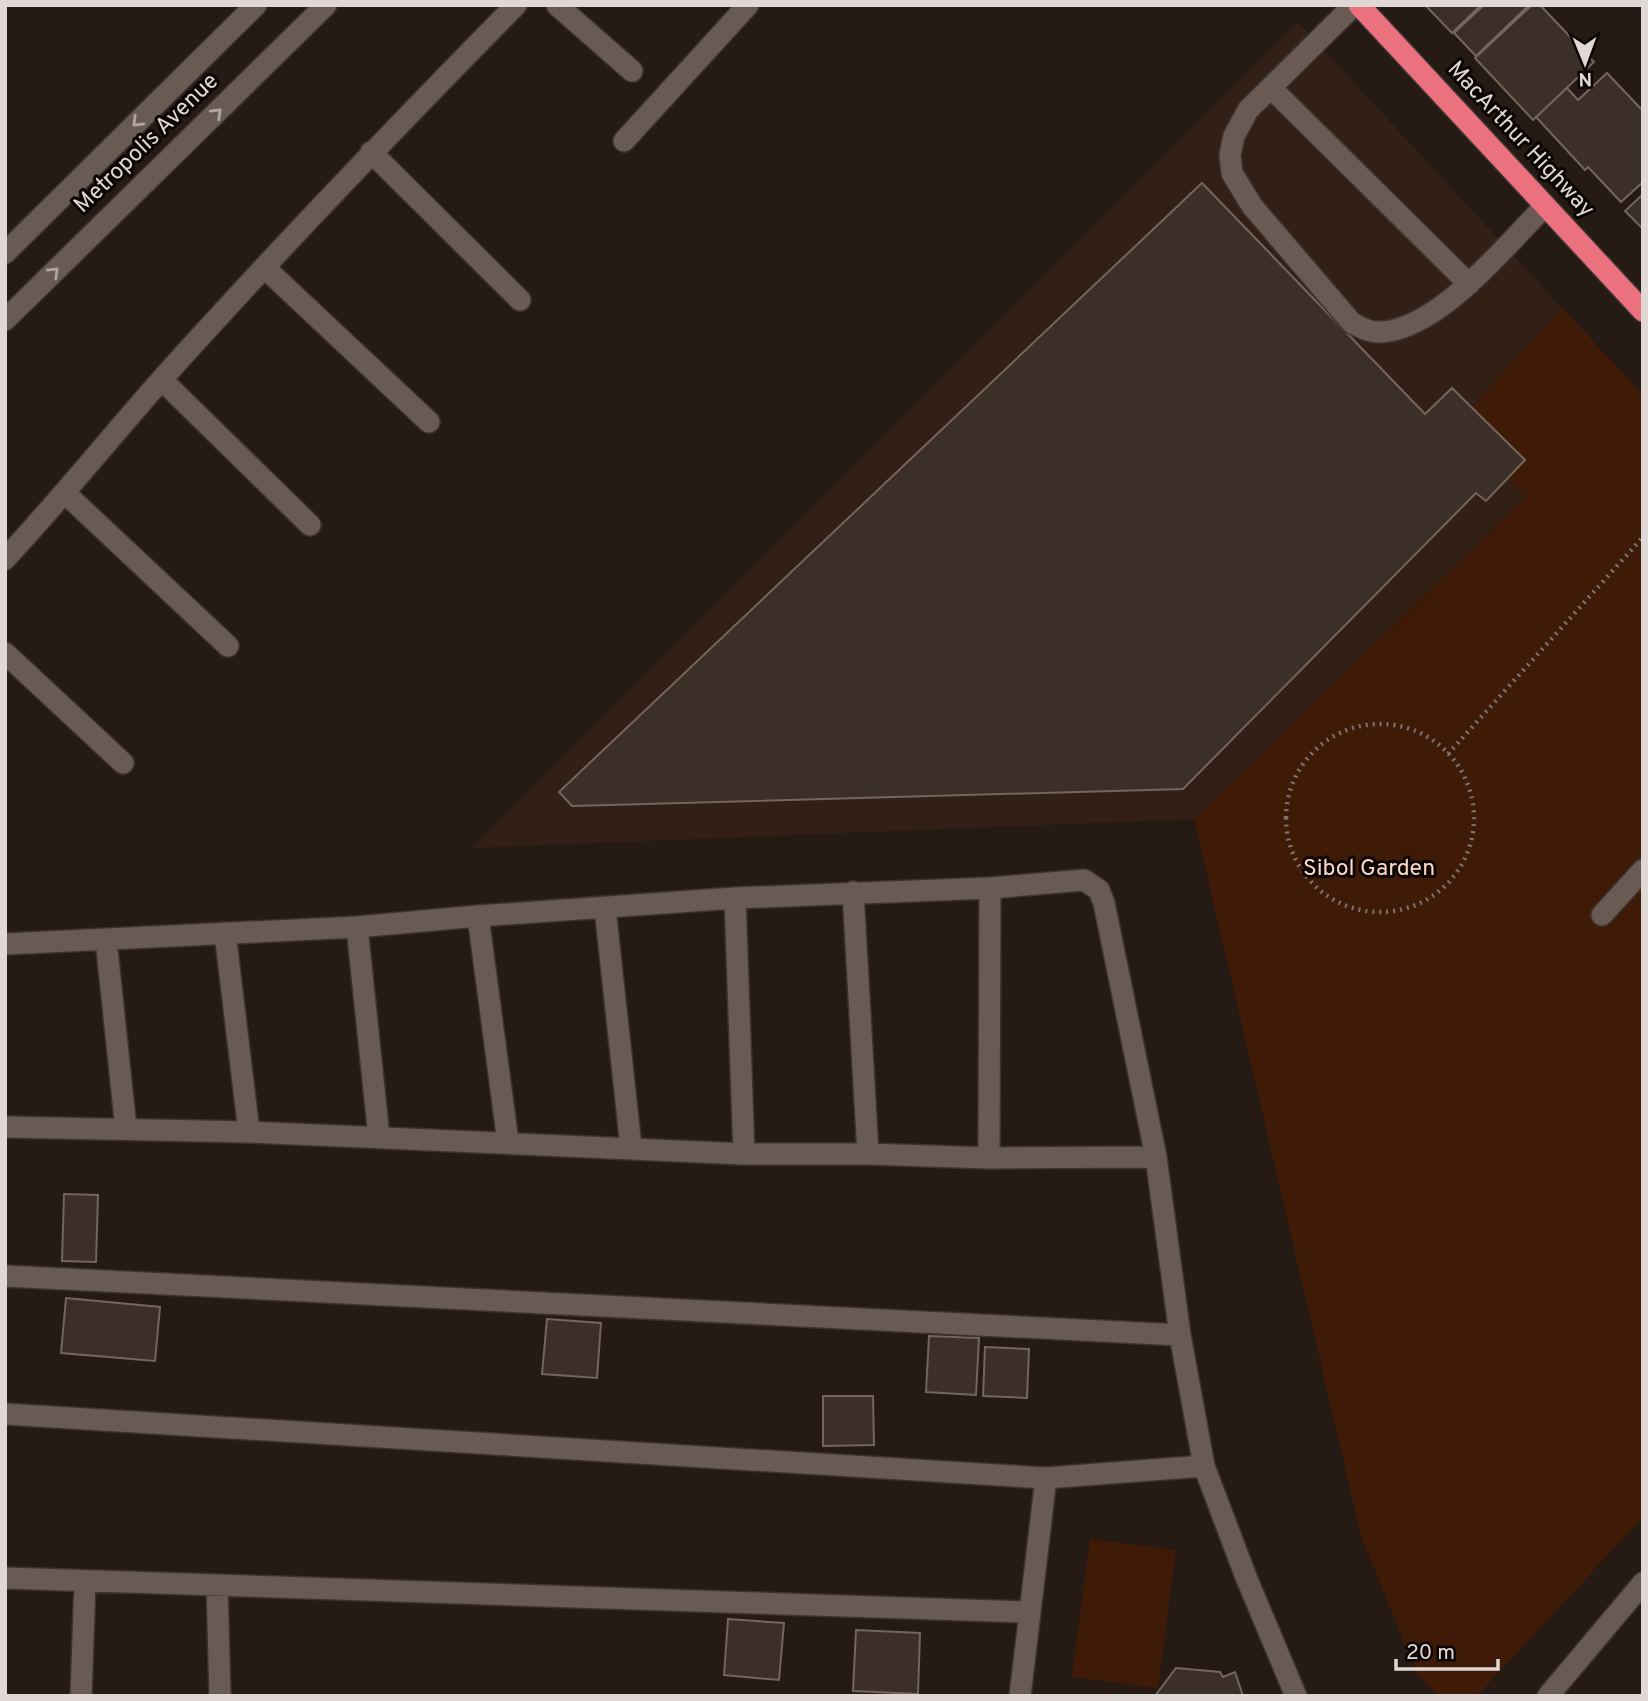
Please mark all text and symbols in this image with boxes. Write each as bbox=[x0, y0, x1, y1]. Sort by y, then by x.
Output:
north arrow bbox=[1550, 28, 1620, 98]
street label: MacArthur Highway bbox=[1440, 56, 1600, 224]
text: N bbox=[1578, 66, 1592, 90]
street label: Metropolis Avenue bbox=[69, 68, 225, 220]
one-way arrow bbox=[208, 108, 221, 121]
one-way arrow bbox=[133, 114, 146, 127]
one-way arrow bbox=[46, 268, 58, 280]
park label: Sibol Garden bbox=[1303, 855, 1435, 884]
scale bar bbox=[1396, 1628, 1498, 1672]
text: 20 m bbox=[1406, 1640, 1455, 1667]

